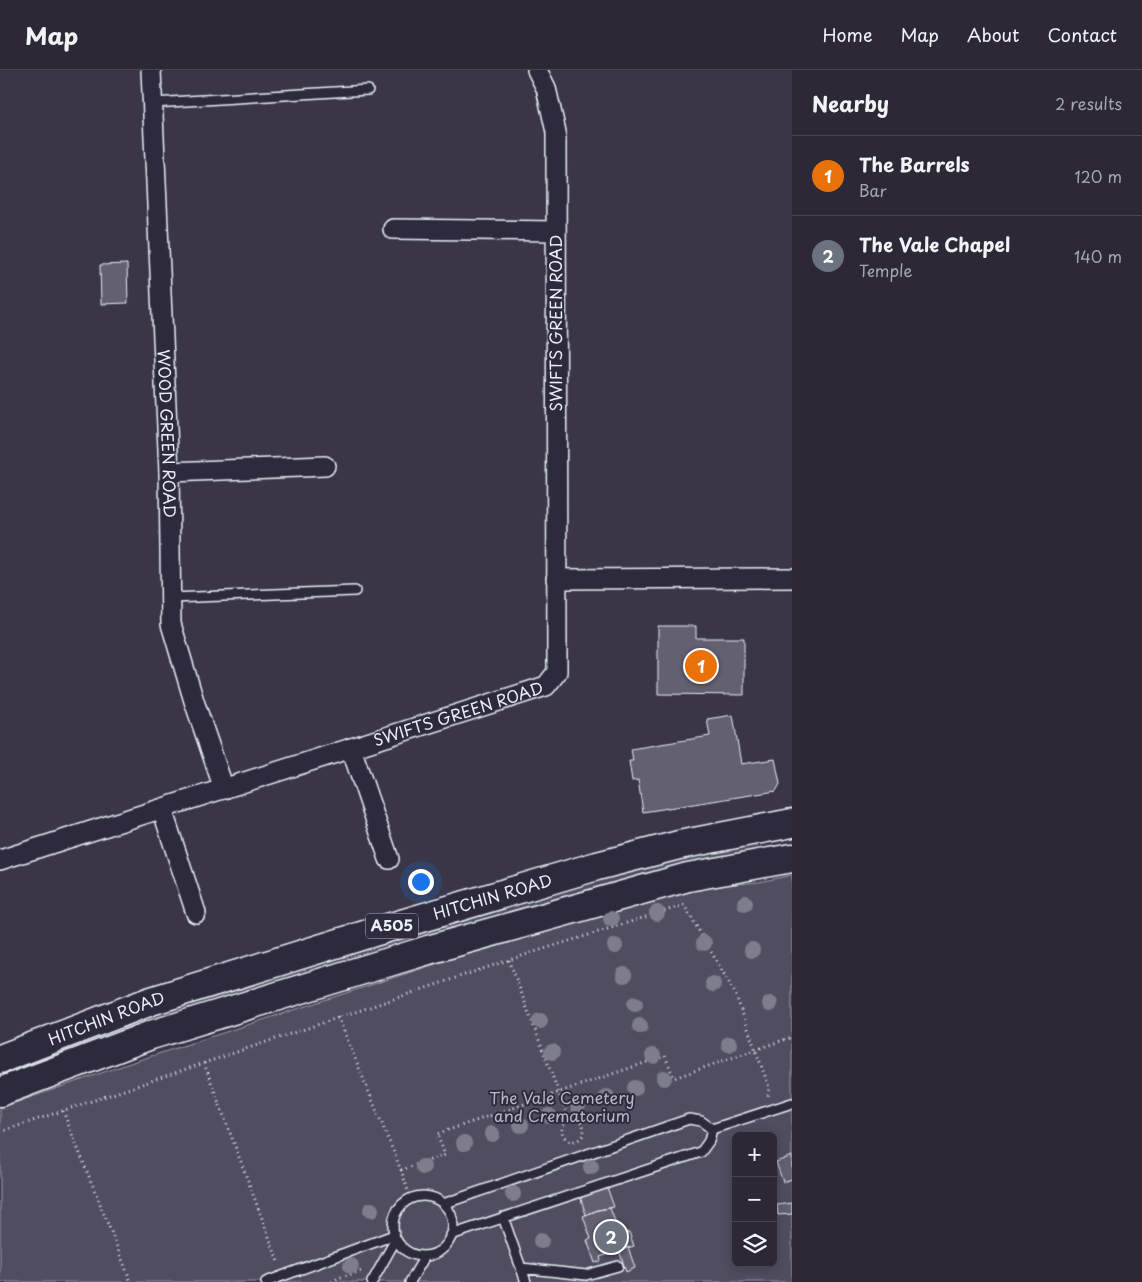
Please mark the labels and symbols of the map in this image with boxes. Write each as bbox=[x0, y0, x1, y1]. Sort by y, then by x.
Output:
street label: SWIFTS GREEN ROAD bbox=[543, 234, 567, 412]
street label: WOOD GREEN ROAD bbox=[153, 349, 183, 518]
pin: 1 bbox=[685, 647, 717, 685]
street label: SWIFTS GREEN ROAD bbox=[370, 675, 546, 751]
street label: HITCHIN ROAD bbox=[430, 867, 555, 925]
your location bbox=[408, 869, 434, 895]
road number: A505 bbox=[366, 914, 418, 938]
street label: HITCHIN ROAD bbox=[44, 985, 167, 1050]
park label: The Vale Cemetery and Crematorium bbox=[489, 1085, 635, 1127]
pin: 2 bbox=[595, 1218, 627, 1256]

